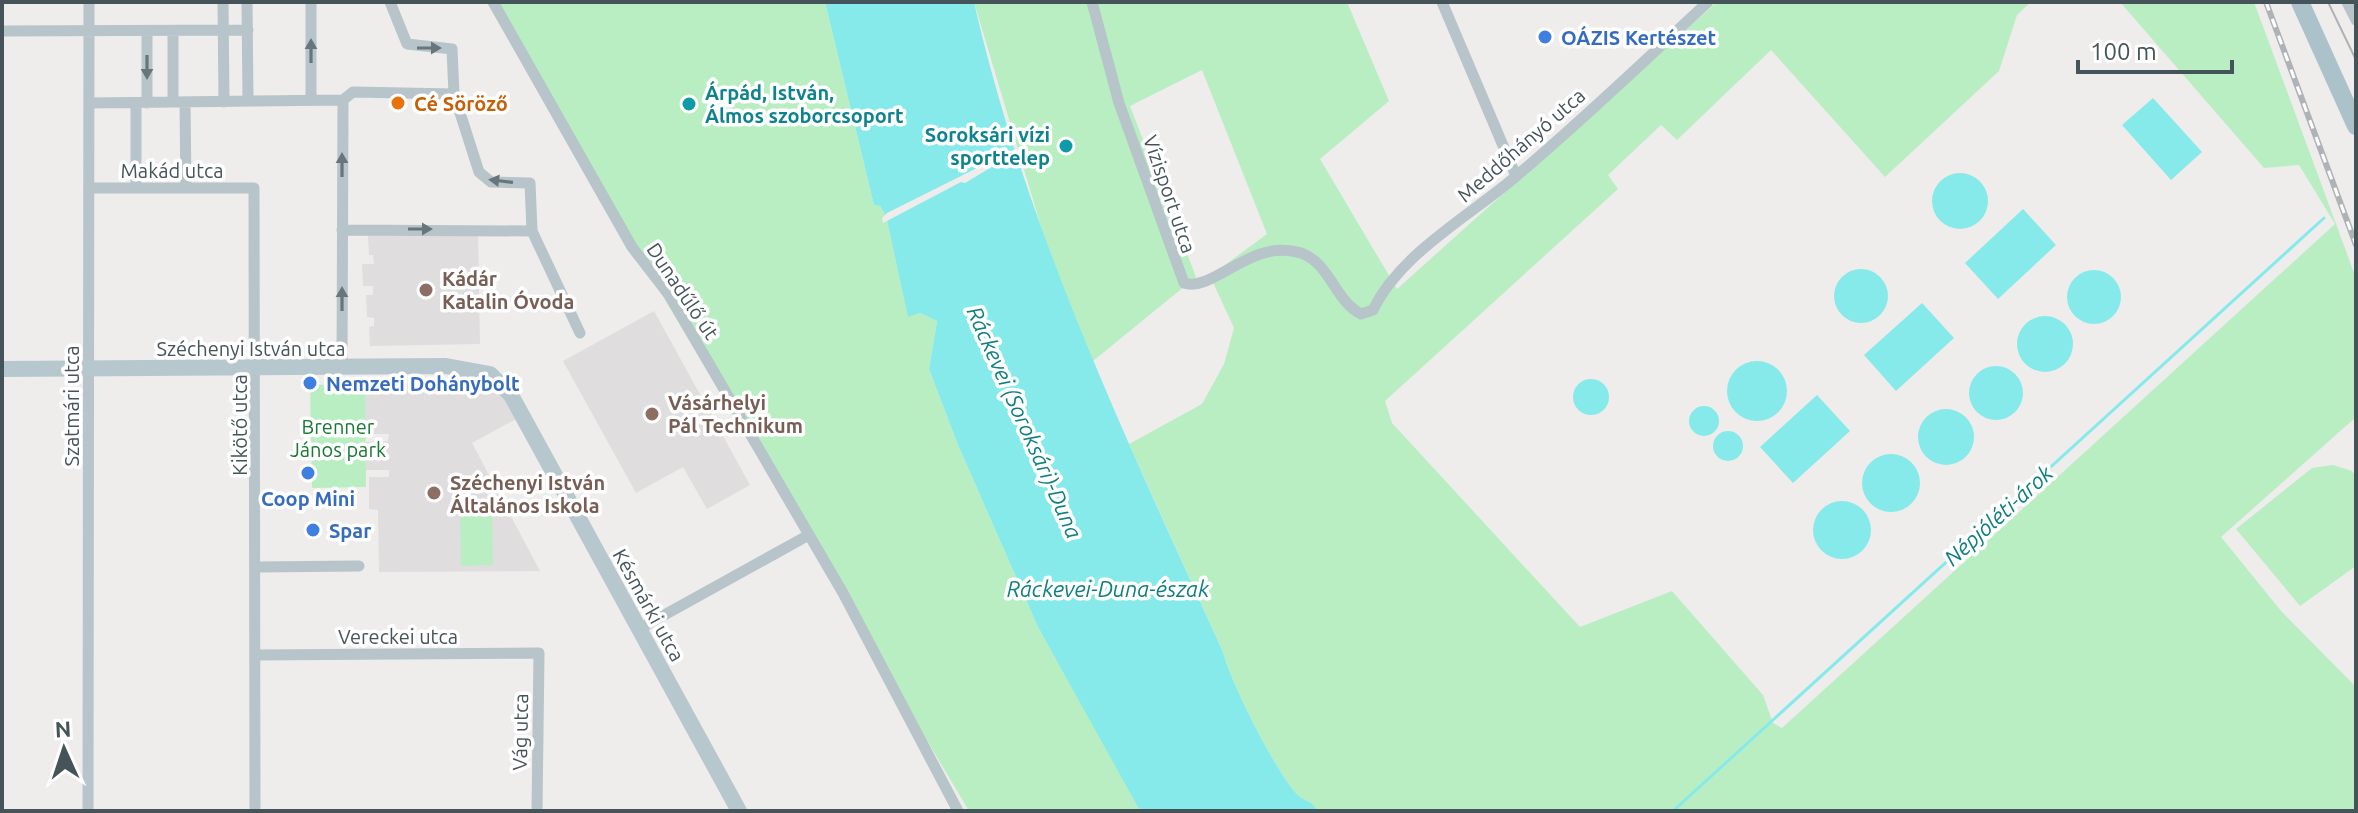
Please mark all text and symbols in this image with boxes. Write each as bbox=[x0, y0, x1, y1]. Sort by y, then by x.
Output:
scale bar bbox=[2078, 24, 2232, 74]
place label: OÁZIS Kertészet bbox=[1561, 25, 1716, 49]
marker: OÁZIS Kertészet bbox=[1536, 28, 1554, 46]
one-way arrow bbox=[305, 38, 317, 63]
text: 100 m bbox=[2090, 38, 2157, 65]
one-way arrow bbox=[417, 42, 442, 54]
one-way arrow bbox=[141, 55, 153, 80]
place label: Árpád, István, Álmos szoborcsoport bbox=[705, 80, 904, 127]
street label: Meddőhányó utca bbox=[1453, 83, 1589, 207]
place label: Cé Söröző bbox=[414, 92, 508, 115]
marker: Cé Söröző bbox=[389, 94, 407, 112]
marker: Árpád, István, Álmos szoborcsoport bbox=[680, 95, 698, 113]
place label: Soroksári vízi sporttelep bbox=[925, 123, 1050, 169]
street label: Vízisport utca bbox=[1139, 132, 1201, 256]
marker: Soroksári vízi sporttelep bbox=[1057, 137, 1075, 155]
one-way arrow bbox=[336, 152, 348, 177]
street label: Makád utca bbox=[120, 159, 224, 182]
one-way arrow bbox=[488, 174, 513, 187]
one-way arrow bbox=[408, 223, 433, 236]
street label: Dunadűlő út bbox=[642, 238, 724, 344]
place label: Kádár Katalin Óvoda bbox=[442, 267, 574, 313]
marker: Kádár Katalin Óvoda bbox=[417, 281, 435, 299]
one-way arrow bbox=[336, 286, 348, 311]
water label: Ráckevei (Soroksári)-Duna bbox=[962, 302, 1088, 542]
street label: Széchenyi István utca bbox=[156, 337, 346, 360]
street label: Szatmári utca bbox=[60, 345, 83, 467]
place label: Nemzeti Dohánybolt bbox=[326, 372, 520, 395]
street label: Kikötő utca bbox=[228, 374, 251, 476]
marker: Nemzeti Dohánybolt bbox=[301, 374, 319, 392]
place label: Vásárhelyi Pál Technikum bbox=[668, 391, 803, 437]
marker: Vásárhelyi Pál Technikum bbox=[643, 405, 661, 423]
park label: Brenner János park bbox=[290, 415, 386, 461]
water label: Népjóléti-árok bbox=[1939, 459, 2058, 570]
marker: Coop Mini bbox=[299, 464, 317, 482]
place label: Széchenyi István Általános Iskola bbox=[450, 471, 605, 517]
marker: Széchenyi István Általános Iskola bbox=[425, 484, 443, 502]
place label: Coop Mini bbox=[261, 487, 355, 510]
place label: Spar bbox=[329, 519, 372, 542]
marker: Spar bbox=[304, 521, 322, 539]
street label: Késmárki utca bbox=[609, 545, 689, 665]
water label: Ráckevei-Duna-észak bbox=[1007, 576, 1210, 601]
street label: Vereckei utca bbox=[338, 625, 458, 648]
street label: Vág utca bbox=[508, 693, 532, 771]
north arrow bbox=[24, 709, 104, 789]
text: N bbox=[54, 716, 72, 741]

